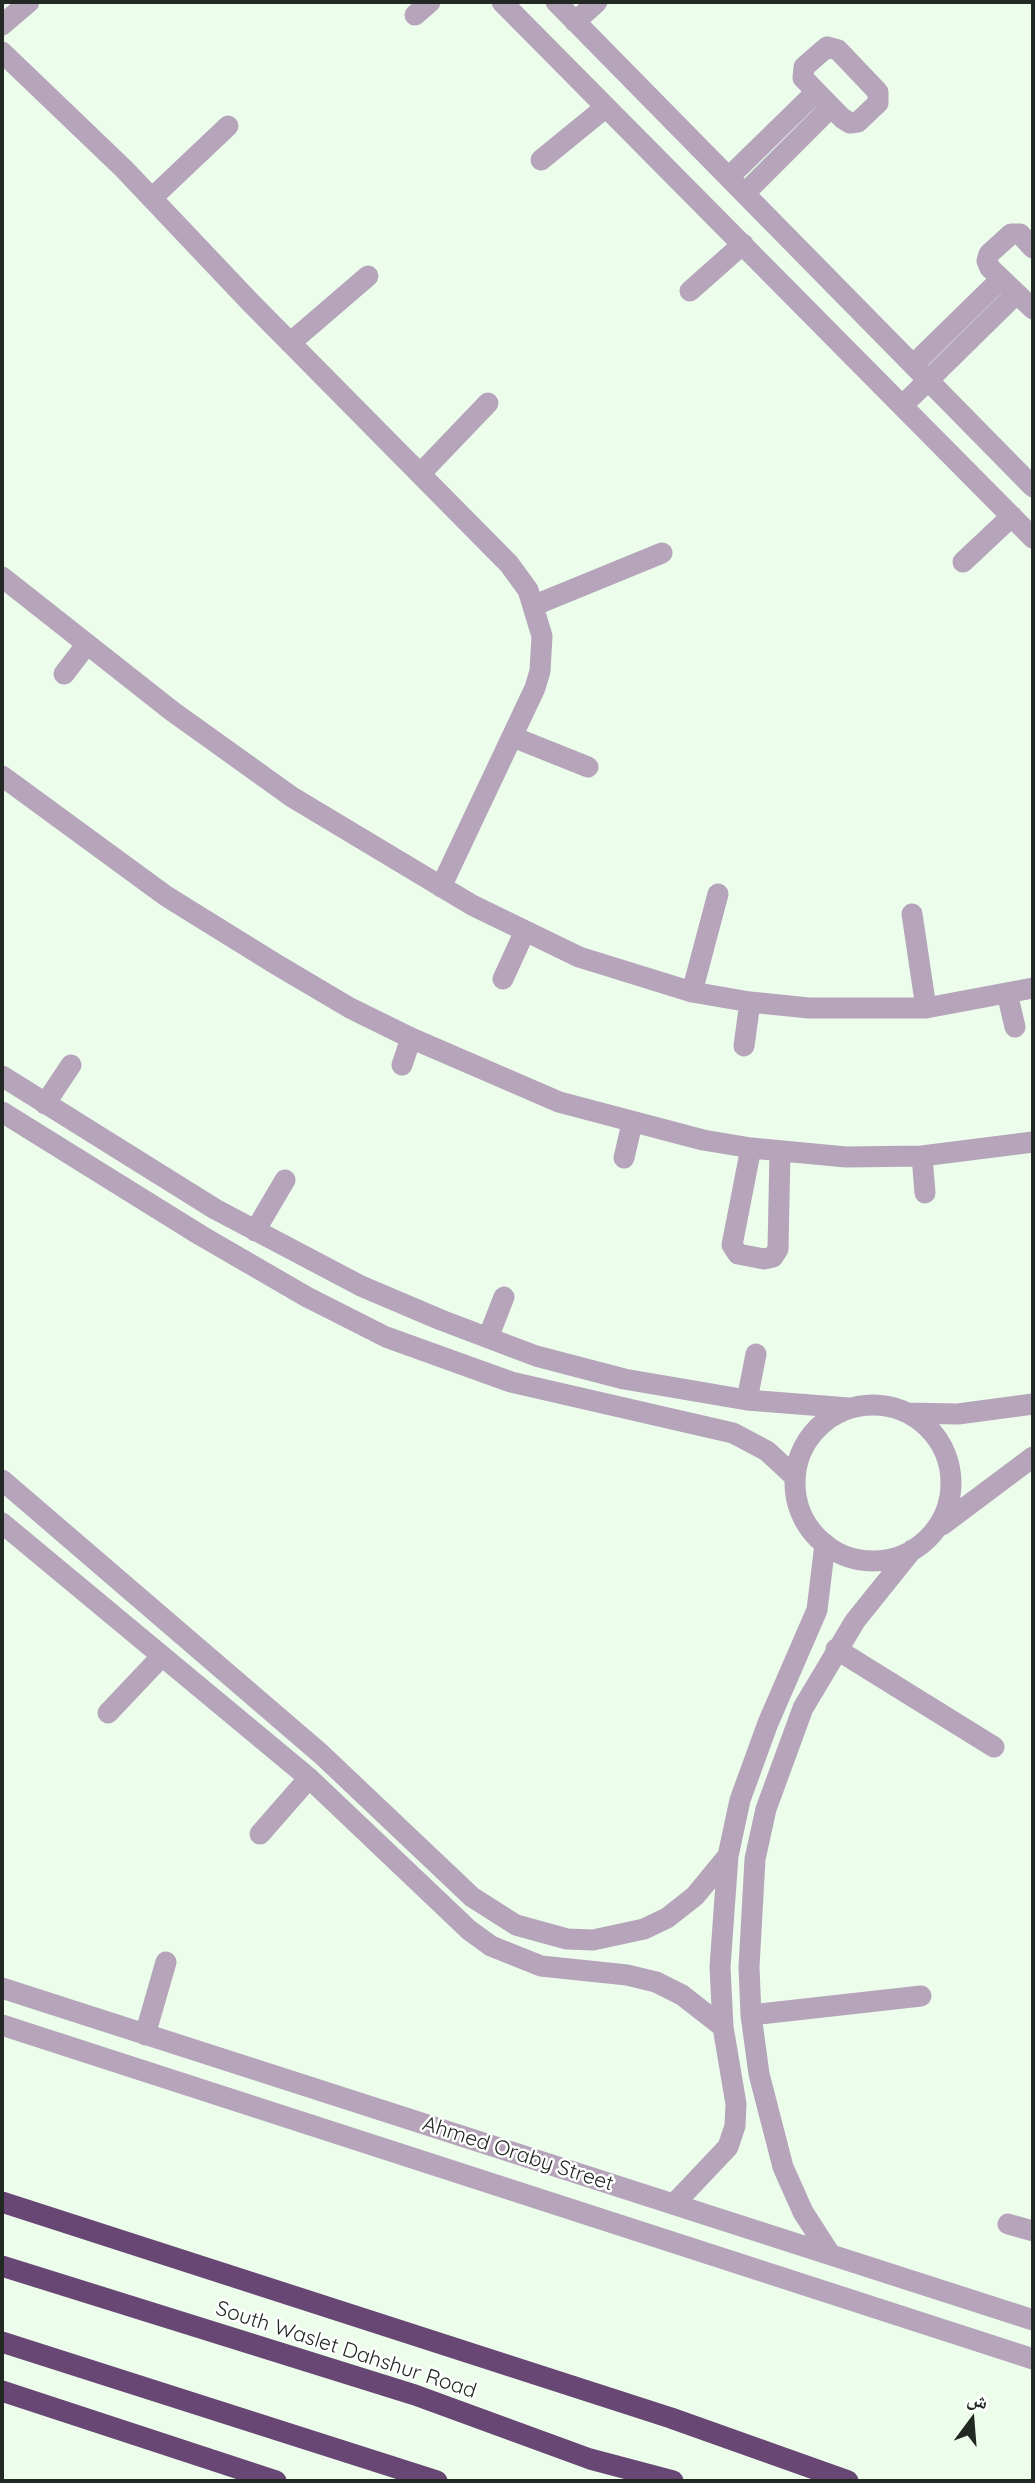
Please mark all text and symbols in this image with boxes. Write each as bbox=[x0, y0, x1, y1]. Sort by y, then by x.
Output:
street label: Ahmed Oraby Street bbox=[419, 2111, 617, 2197]
street label: South Waslet Dahshur Road bbox=[212, 2296, 480, 2404]
north arrow bbox=[937, 2385, 1007, 2455]
text: ش bbox=[965, 2385, 991, 2414]

